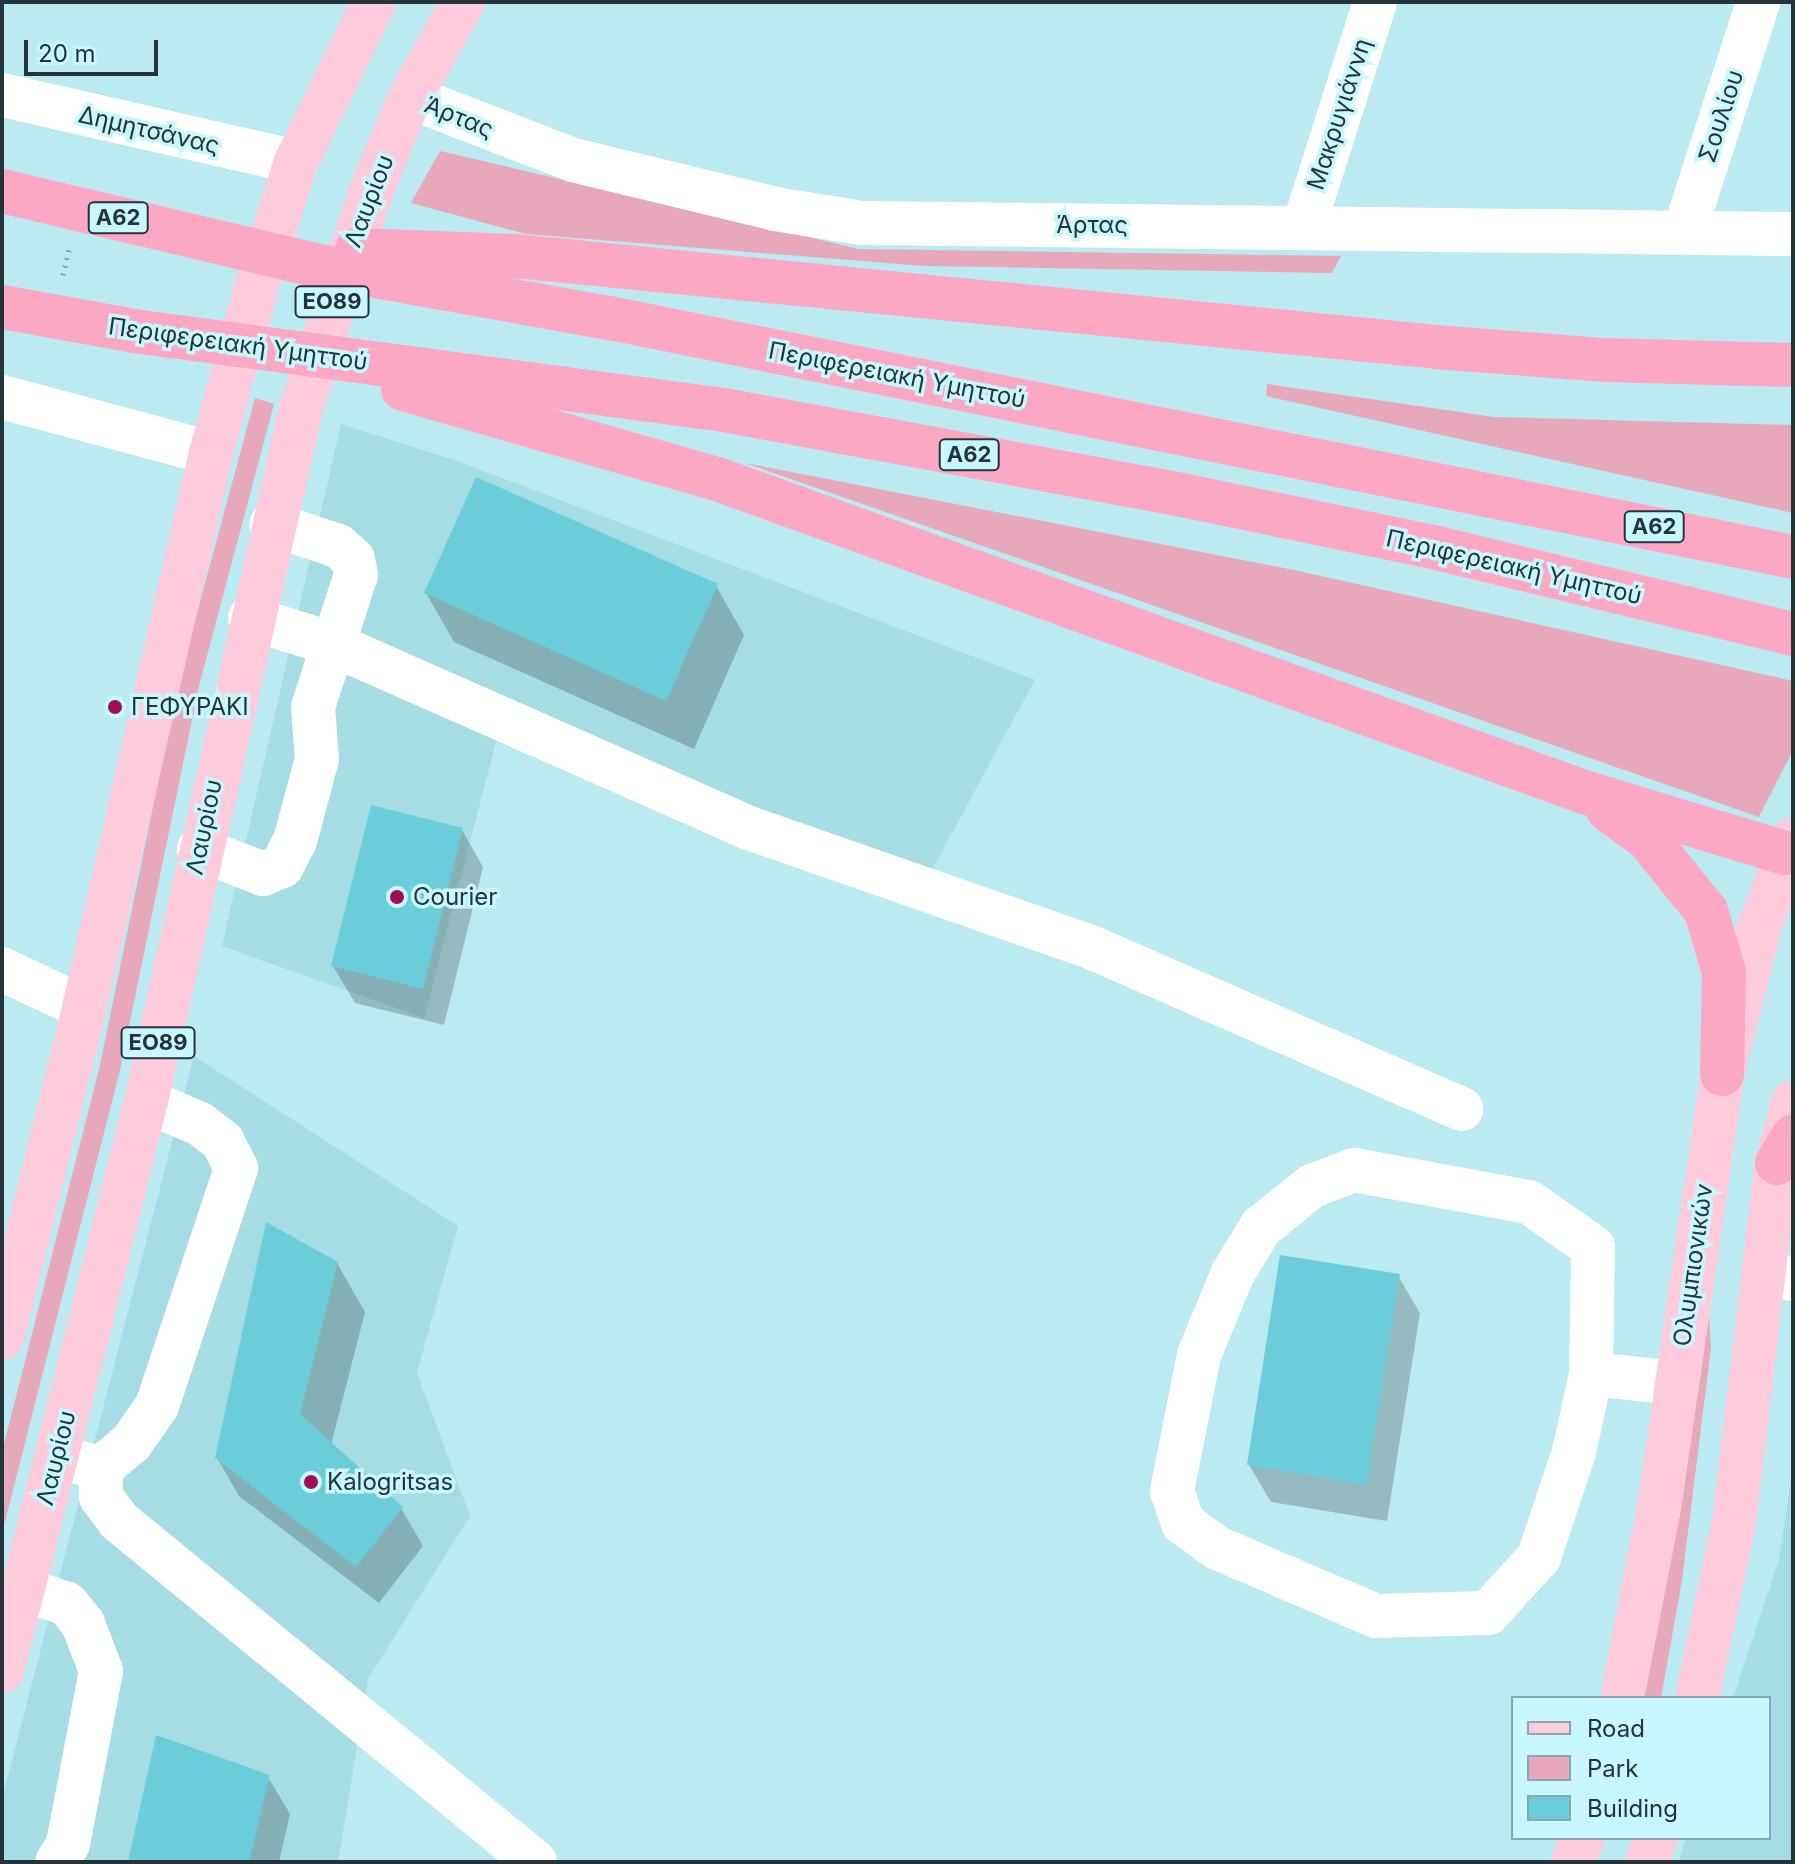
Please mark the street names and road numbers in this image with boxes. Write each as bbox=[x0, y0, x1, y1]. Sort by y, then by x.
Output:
street label: Μακρυγιάννη bbox=[1301, 35, 1377, 193]
street label: Σουλίου bbox=[1693, 66, 1749, 166]
street label: Άρτας bbox=[420, 90, 498, 144]
street label: Δημητσάνας bbox=[76, 100, 222, 160]
street label: Λαυρίου bbox=[338, 151, 400, 251]
road number: Α62 bbox=[86, 200, 150, 236]
street label: Άρτας bbox=[1056, 211, 1128, 239]
road number: ΕΟ89 bbox=[294, 284, 370, 320]
street label: Περιφερειακή Υμηττού bbox=[107, 312, 369, 376]
street label: Περιφερειακή Υμηττού bbox=[766, 336, 1028, 414]
road number: Α62 bbox=[937, 437, 1001, 473]
road number: Α62 bbox=[1622, 509, 1686, 545]
street label: Περιφερειακή Υμηττού bbox=[1383, 524, 1645, 610]
street label: Λαυρίου bbox=[180, 777, 228, 877]
road number: ΕΟ89 bbox=[120, 1025, 196, 1061]
street label: Ολυμπιονικών bbox=[1667, 1182, 1719, 1348]
street label: Λαυρίου bbox=[30, 1408, 82, 1508]

